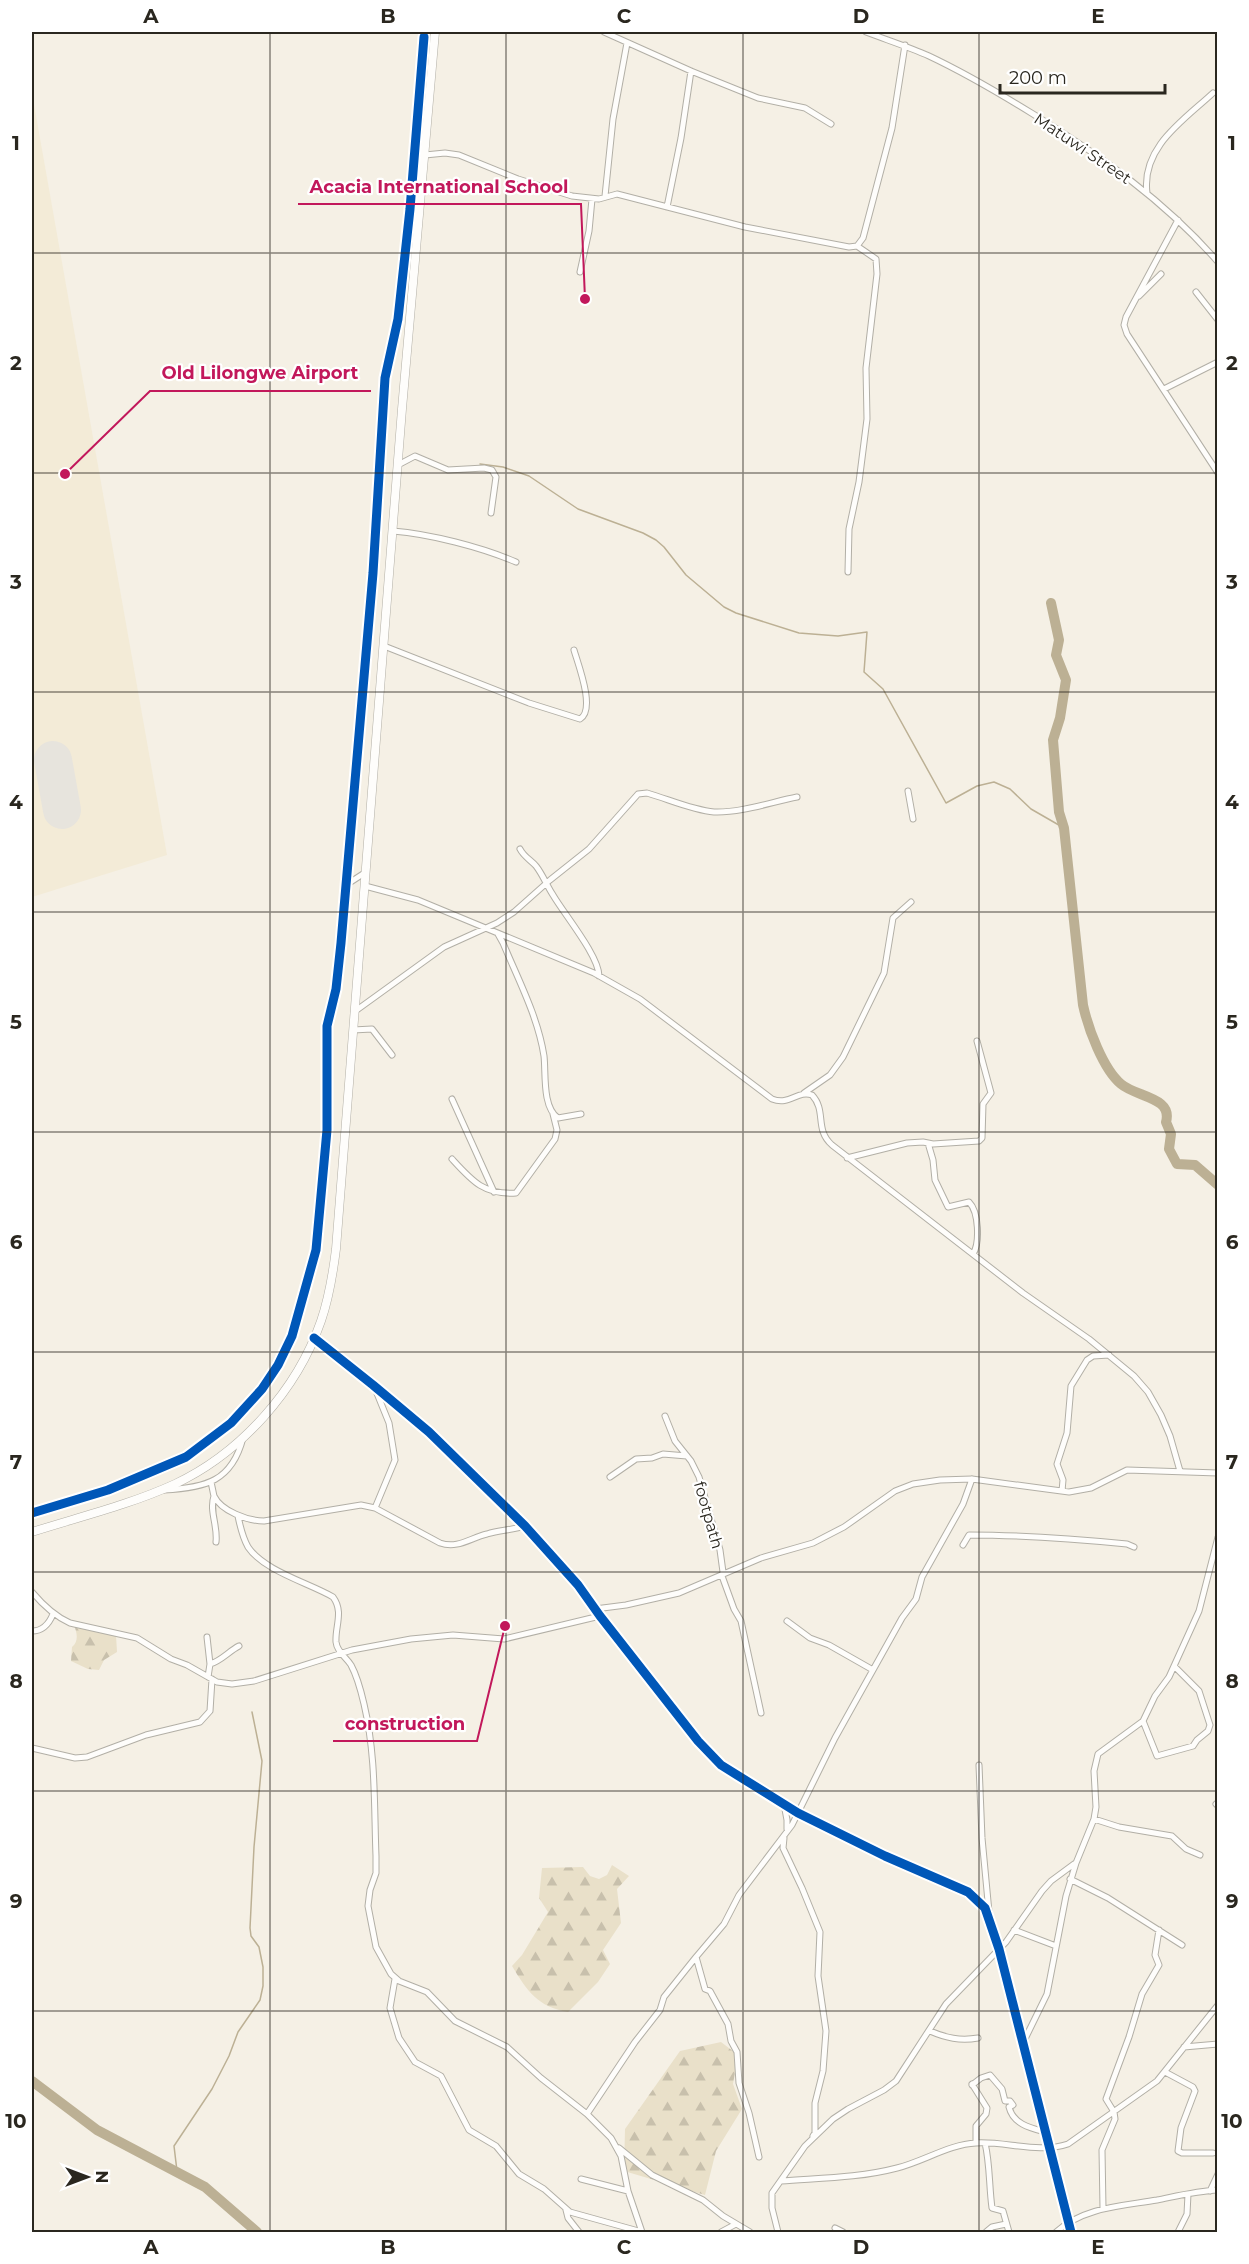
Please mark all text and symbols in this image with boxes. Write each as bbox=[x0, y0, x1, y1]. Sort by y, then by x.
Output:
text: A bbox=[142, 4, 159, 28]
text: B bbox=[380, 4, 396, 28]
text: C bbox=[617, 4, 632, 28]
text: D bbox=[853, 4, 869, 28]
text: E bbox=[1091, 4, 1105, 28]
scale bar bbox=[1000, 57, 1165, 95]
text: 200 m bbox=[1009, 67, 1067, 89]
street label: Matuwi Street bbox=[1031, 109, 1135, 188]
text: 1 bbox=[12, 131, 20, 155]
text: 1 bbox=[1228, 131, 1236, 155]
callout: Acacia International School bbox=[298, 168, 581, 204]
text: Acacia International School bbox=[309, 176, 568, 198]
text: 2 bbox=[10, 351, 22, 375]
text: 2 bbox=[1226, 351, 1238, 375]
callout: Old Lilongwe Airport bbox=[150, 355, 371, 391]
text: Old Lilongwe Airport bbox=[162, 362, 359, 384]
text: 3 bbox=[9, 570, 22, 594]
text: 3 bbox=[1225, 570, 1238, 594]
text: 4 bbox=[9, 790, 23, 814]
text: 4 bbox=[1225, 790, 1239, 814]
text: 5 bbox=[10, 1010, 22, 1034]
text: 5 bbox=[1226, 1010, 1238, 1034]
text: 6 bbox=[10, 1230, 23, 1254]
text: 6 bbox=[1226, 1230, 1239, 1254]
text: 7 bbox=[10, 1450, 22, 1474]
text: 7 bbox=[1226, 1450, 1238, 1474]
street label: footpath bbox=[690, 1479, 727, 1551]
text: 8 bbox=[9, 1669, 23, 1693]
text: 8 bbox=[1225, 1669, 1239, 1693]
callout: construction bbox=[333, 1705, 477, 1741]
text: construction bbox=[345, 1713, 465, 1735]
text: 9 bbox=[10, 1889, 22, 1913]
text: 9 bbox=[1226, 1889, 1238, 1913]
text: 10 bbox=[5, 2109, 27, 2133]
text: 10 bbox=[1221, 2109, 1243, 2133]
north arrow bbox=[57, 2147, 117, 2207]
text: N bbox=[92, 2171, 111, 2183]
text: A bbox=[142, 2235, 159, 2259]
text: B bbox=[380, 2235, 396, 2259]
text: C bbox=[617, 2235, 632, 2259]
text: D bbox=[853, 2235, 869, 2259]
text: E bbox=[1091, 2235, 1105, 2259]

